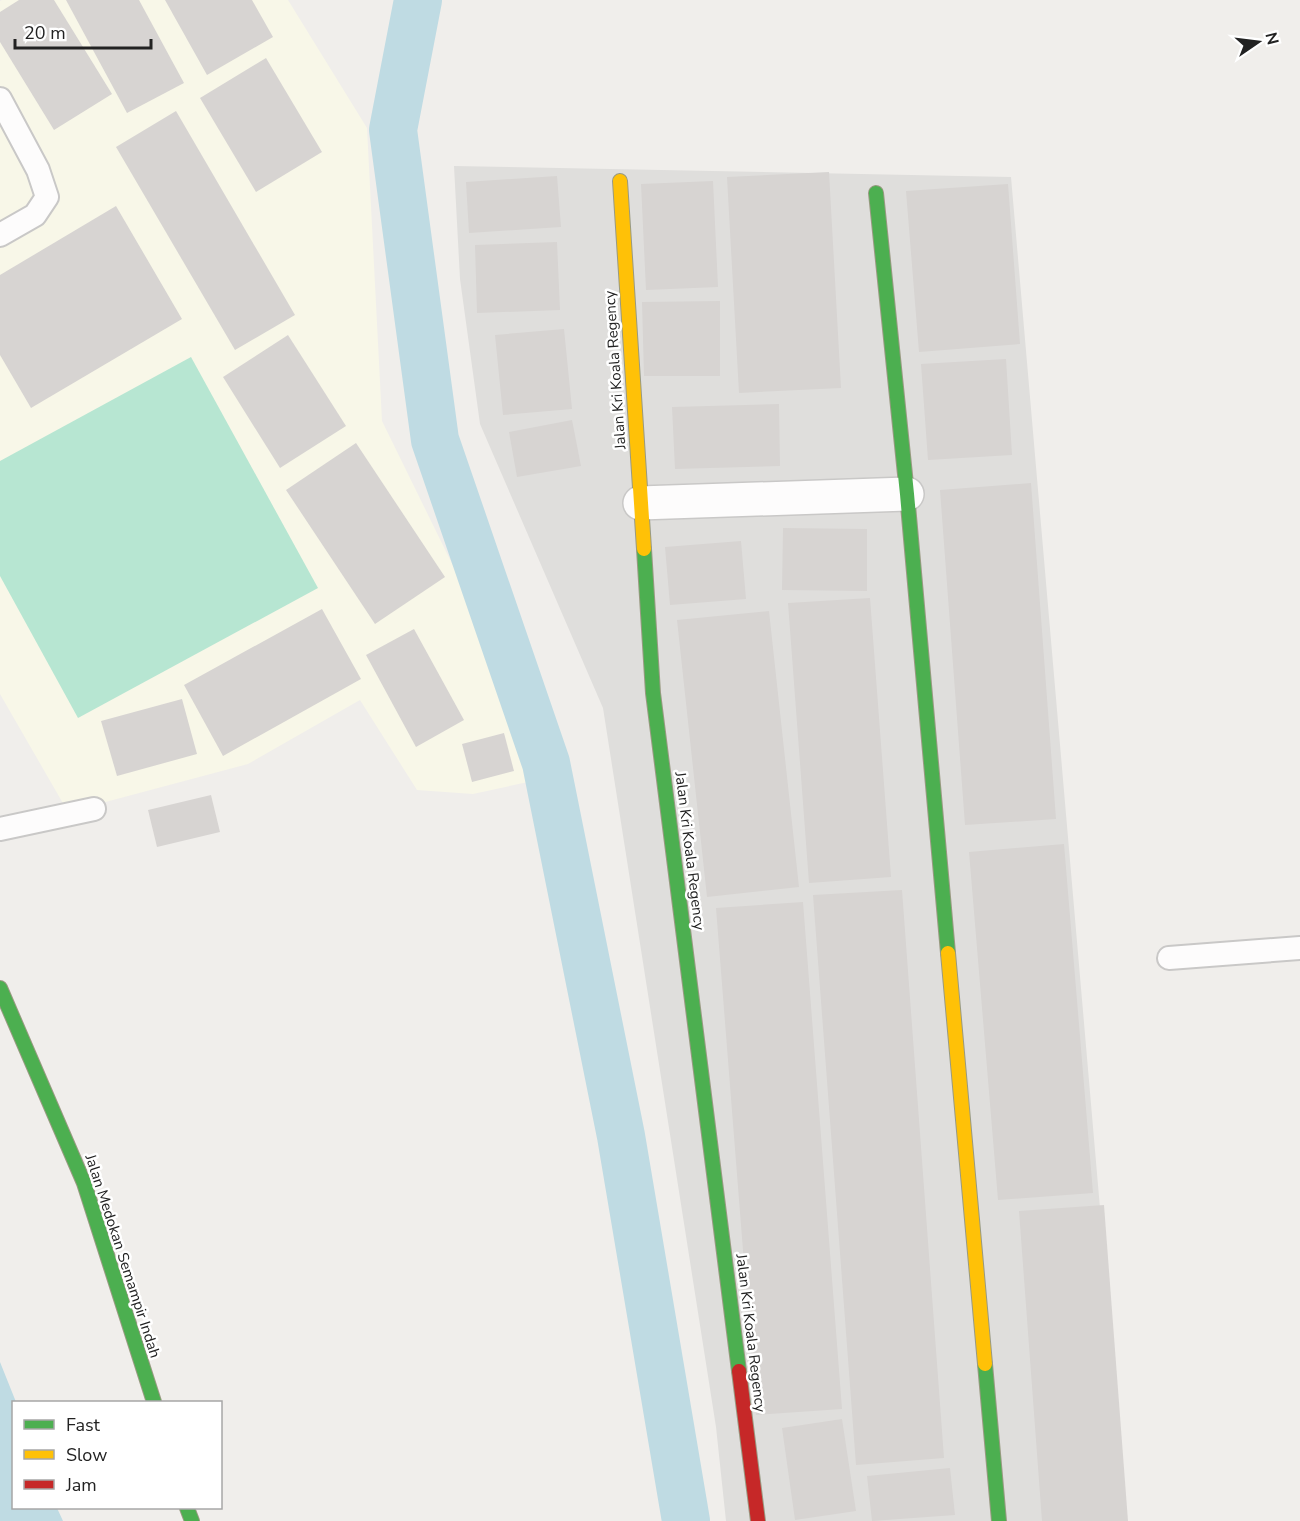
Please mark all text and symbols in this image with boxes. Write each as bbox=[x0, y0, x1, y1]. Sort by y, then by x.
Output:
scale bar bbox=[15, 12, 152, 50]
north arrow bbox=[1228, 12, 1288, 72]
text: 20 m bbox=[24, 21, 66, 45]
text: N bbox=[1259, 30, 1284, 47]
street label: Jalan Kri Koala Regency bbox=[599, 290, 631, 451]
street label: Jalan Kri Koala Regency bbox=[670, 770, 710, 932]
street label: Jalan Medokan Semampir Indah bbox=[80, 1151, 165, 1360]
street label: Jalan Kri Koala Regency bbox=[731, 1252, 771, 1414]
legend bbox=[12, 1401, 222, 1509]
text: Fast bbox=[66, 1413, 101, 1437]
text: Slow bbox=[66, 1443, 107, 1467]
text: Jam bbox=[65, 1473, 97, 1497]

